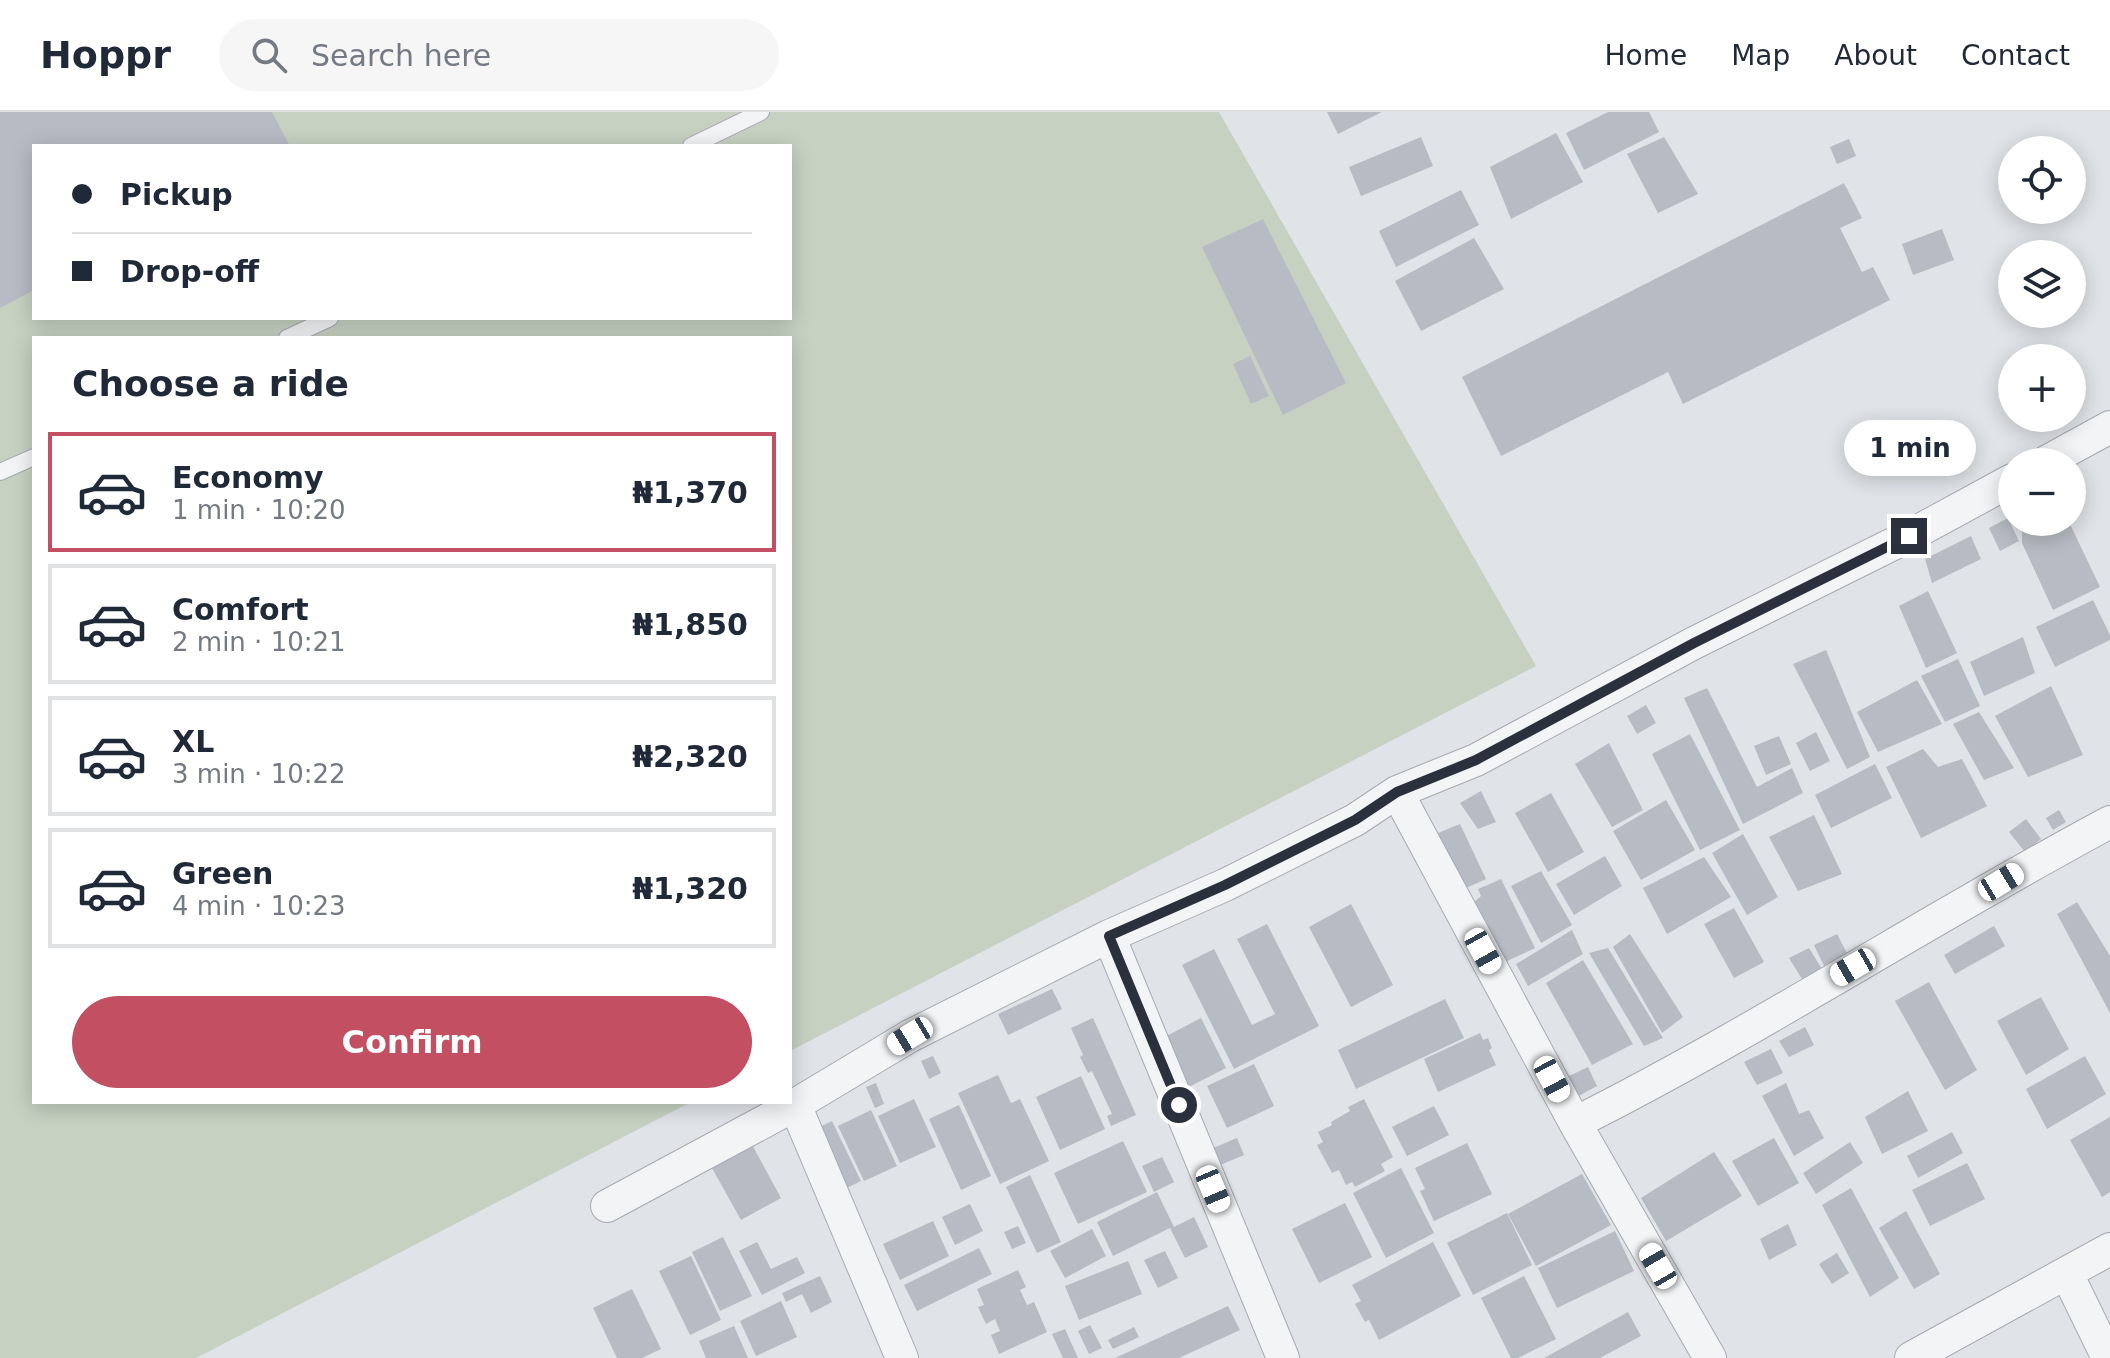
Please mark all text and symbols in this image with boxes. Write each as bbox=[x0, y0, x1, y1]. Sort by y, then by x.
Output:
search box bbox=[219, 19, 779, 91]
text: Hoppr bbox=[40, 33, 171, 77]
icon: search bbox=[247, 33, 291, 77]
text: Search here bbox=[311, 38, 491, 73]
text: Home bbox=[1604, 39, 1687, 72]
text: Map bbox=[1731, 39, 1790, 72]
text: About bbox=[1834, 39, 1917, 72]
text: Contact bbox=[1961, 39, 2070, 72]
map controls bbox=[1998, 136, 2086, 536]
button: locate bbox=[1998, 136, 2086, 224]
text: Pickup bbox=[120, 177, 233, 212]
button: layers bbox=[1998, 240, 2086, 328]
text: Drop-off bbox=[120, 254, 259, 289]
button: + bbox=[1998, 344, 2086, 432]
text: Choose a ride bbox=[72, 363, 349, 404]
callout: 1 min bbox=[1843, 420, 1975, 476]
text: 1 min bbox=[1869, 433, 1951, 463]
button: − bbox=[1998, 448, 2086, 536]
icon: car bbox=[76, 456, 148, 528]
text: Economy bbox=[172, 460, 324, 495]
text: ₦1,370 bbox=[632, 475, 748, 510]
text: 1 min · 10:20 bbox=[172, 495, 346, 525]
route end bbox=[1891, 518, 1927, 554]
icon: car bbox=[76, 588, 148, 660]
text: Comfort bbox=[172, 592, 309, 627]
text: ₦1,850 bbox=[632, 607, 748, 642]
text: 2 min · 10:21 bbox=[172, 627, 346, 657]
icon: car bbox=[76, 720, 148, 792]
text: XL bbox=[172, 724, 214, 759]
text: ₦2,320 bbox=[632, 739, 748, 774]
text: 3 min · 10:22 bbox=[172, 759, 346, 789]
icon: car bbox=[76, 852, 148, 924]
text: Green bbox=[172, 856, 273, 891]
car bbox=[1974, 859, 2028, 905]
text: ₦1,320 bbox=[632, 871, 748, 906]
text: 4 min · 10:23 bbox=[172, 891, 346, 921]
car bbox=[1461, 924, 1505, 978]
car bbox=[1826, 945, 1880, 989]
button: Confirm bbox=[72, 996, 752, 1088]
car bbox=[883, 1013, 937, 1059]
car bbox=[1530, 1052, 1574, 1106]
route start bbox=[1161, 1087, 1197, 1123]
car bbox=[1193, 1162, 1233, 1216]
car bbox=[1636, 1239, 1680, 1293]

